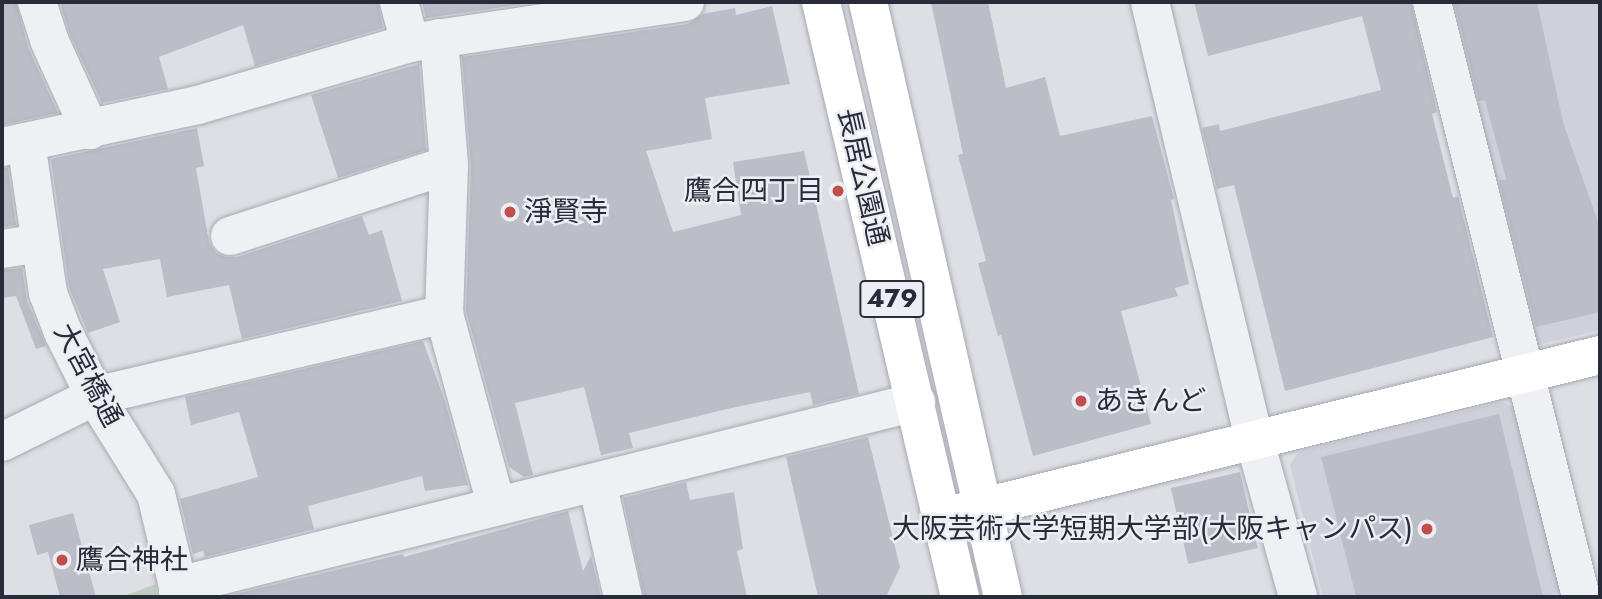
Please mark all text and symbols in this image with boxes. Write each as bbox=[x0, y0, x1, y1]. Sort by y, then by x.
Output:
street label: 長居公園通 bbox=[831, 105, 895, 249]
place label: 鷹合四丁目 bbox=[684, 174, 824, 208]
marker: 鷹合四丁目 bbox=[830, 183, 846, 199]
place label: 淨賢寺 bbox=[524, 195, 608, 229]
marker: 淨賢寺 bbox=[502, 204, 518, 220]
road number: 479 bbox=[859, 276, 925, 322]
street label: 大宮橋通 bbox=[47, 318, 129, 432]
place label: あきんど bbox=[1095, 384, 1207, 418]
marker: あきんど bbox=[1073, 393, 1089, 409]
place label: 大阪芸術大学短期大学部(大阪キャンパス) bbox=[892, 512, 1413, 546]
marker: 大阪芸術大学短期大学部(大阪キャンパス) bbox=[1419, 521, 1435, 537]
place label: 鷹合神社 bbox=[76, 543, 188, 577]
marker: 鷹合神社 bbox=[54, 552, 70, 568]

